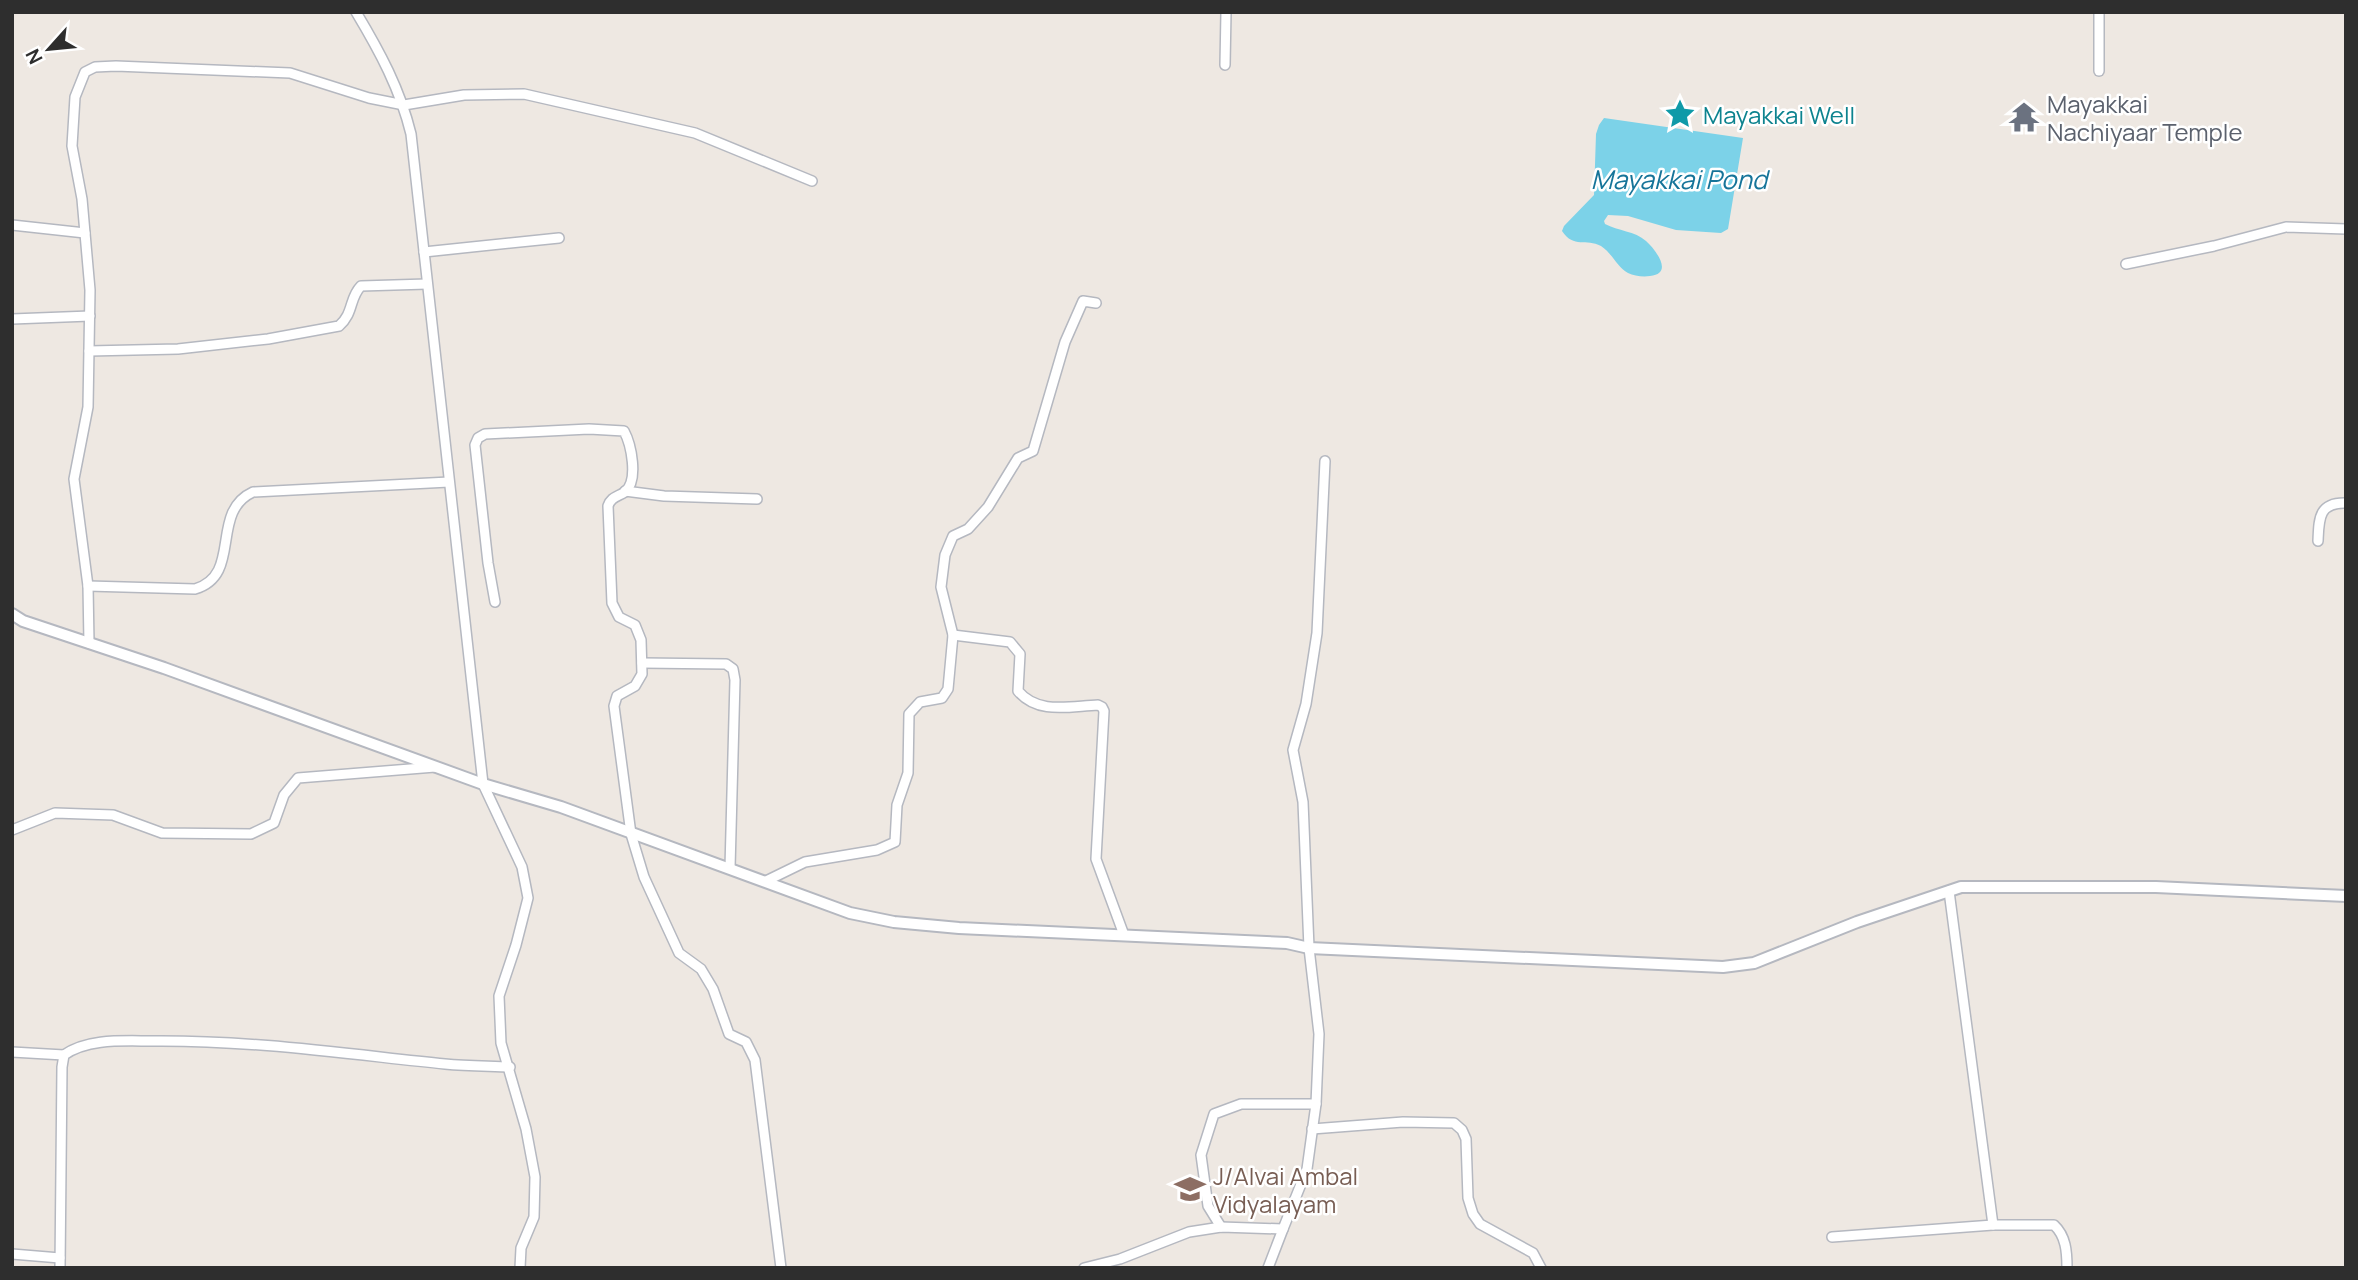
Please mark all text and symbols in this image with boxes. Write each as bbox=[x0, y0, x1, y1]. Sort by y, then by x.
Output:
north arrow bbox=[14, 14, 84, 84]
text: N bbox=[19, 45, 49, 69]
place label: Mayakkai Nachiyaar Temple bbox=[2047, 87, 2242, 148]
place icon: Mayakkai Well bbox=[1663, 97, 1697, 131]
place label: Mayakkai Well bbox=[1703, 98, 1855, 131]
temple icon: Mayakkai Nachiyaar Temple bbox=[2007, 100, 2041, 134]
water label: Mayakkai Pond bbox=[1591, 161, 1771, 197]
place label: J/Alvai Ambal Vidyalayam bbox=[1213, 1159, 1358, 1220]
school or university icon: J/Alvai Ambal Vidyalayam bbox=[1173, 1172, 1207, 1206]

